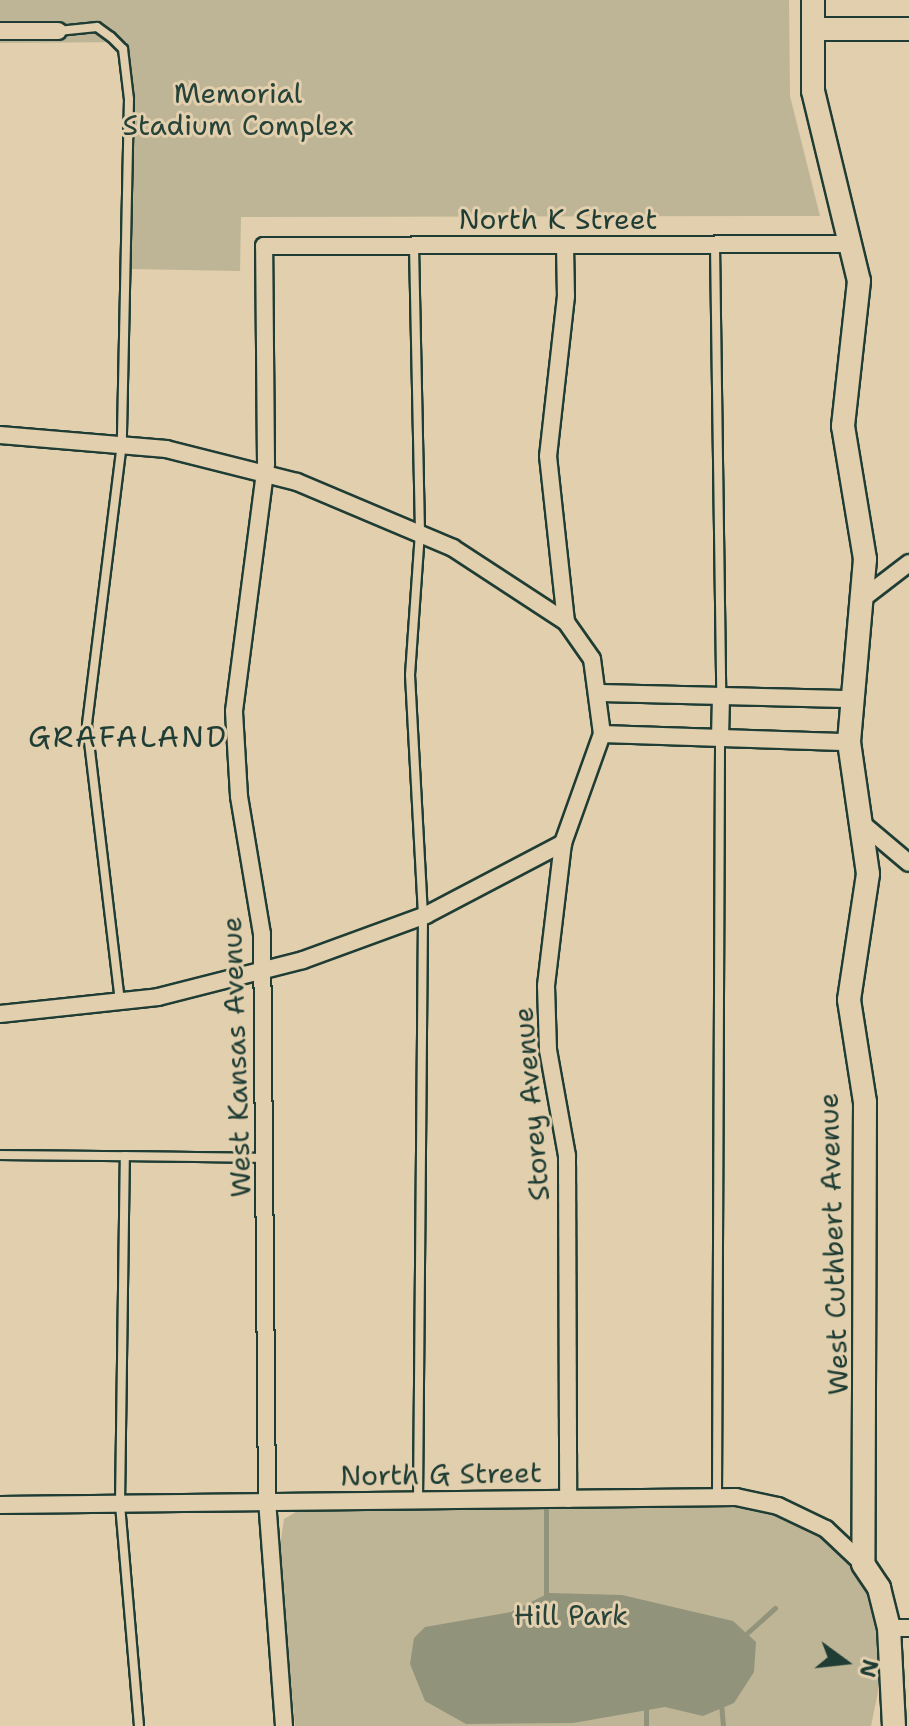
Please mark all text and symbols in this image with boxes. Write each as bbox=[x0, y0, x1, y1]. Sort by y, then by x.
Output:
park label: Memorial Stadium Complex bbox=[123, 76, 353, 142]
street label: North K Street bbox=[459, 202, 657, 236]
district label: GRAFALAND bbox=[28, 719, 228, 755]
street label: West Kansas Avenue bbox=[214, 916, 258, 1198]
street label: Storey Avenue bbox=[506, 1005, 556, 1203]
street label: West Cuthbert Avenue bbox=[811, 1092, 855, 1396]
street label: North G Street bbox=[340, 1455, 542, 1493]
park label: Hill Park bbox=[514, 1598, 628, 1632]
north arrow bbox=[805, 1622, 885, 1702]
text: N bbox=[852, 1656, 885, 1681]

